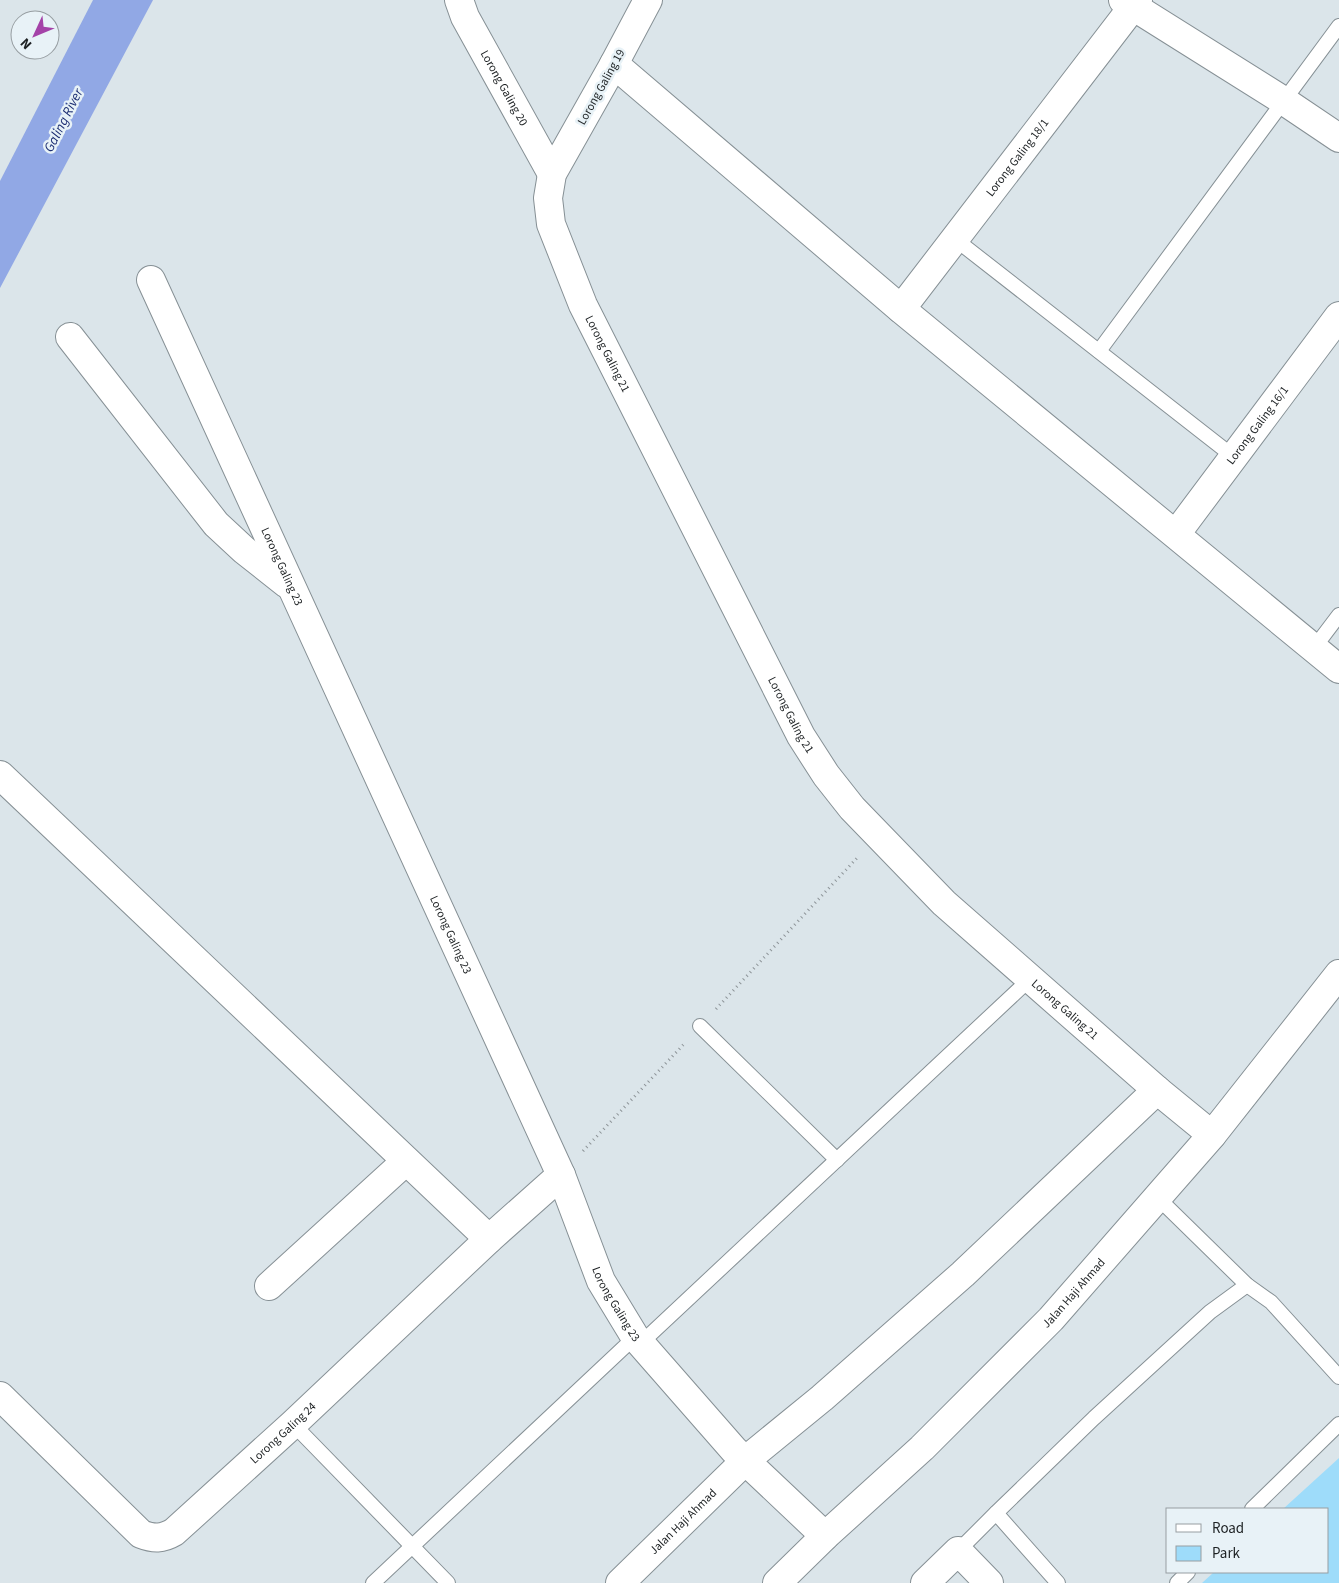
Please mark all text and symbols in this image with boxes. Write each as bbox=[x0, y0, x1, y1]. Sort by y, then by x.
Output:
north arrow bbox=[10, 10, 60, 60]
text: N bbox=[16, 33, 37, 54]
street label: Lorong Galing 19 bbox=[574, 46, 629, 128]
street label: Lorong Galing 20 bbox=[476, 47, 532, 129]
water label: Galing River bbox=[39, 84, 89, 156]
street label: Lorong Galing 18/1 bbox=[982, 115, 1053, 200]
street label: Lorong Galing 21 bbox=[581, 313, 634, 395]
street label: Lorong Galing 16/1 bbox=[1223, 382, 1293, 468]
street label: Lorong Galing 23 bbox=[256, 525, 307, 608]
street label: Lorong Galing 21 bbox=[763, 674, 818, 757]
street label: Lorong Galing 23 bbox=[425, 893, 476, 977]
street label: Lorong Galing 21 bbox=[1027, 975, 1102, 1044]
street label: Jalan Haji Ahmad bbox=[1039, 1255, 1109, 1332]
street label: Lorong Galing 23 bbox=[587, 1264, 644, 1346]
street label: Lorong Galing 24 bbox=[246, 1398, 320, 1468]
street label: Jalan Haji Ahmad bbox=[646, 1485, 721, 1559]
legend bbox=[1166, 1508, 1329, 1573]
text: Road bbox=[1212, 1518, 1244, 1539]
text: Park bbox=[1212, 1543, 1241, 1564]

